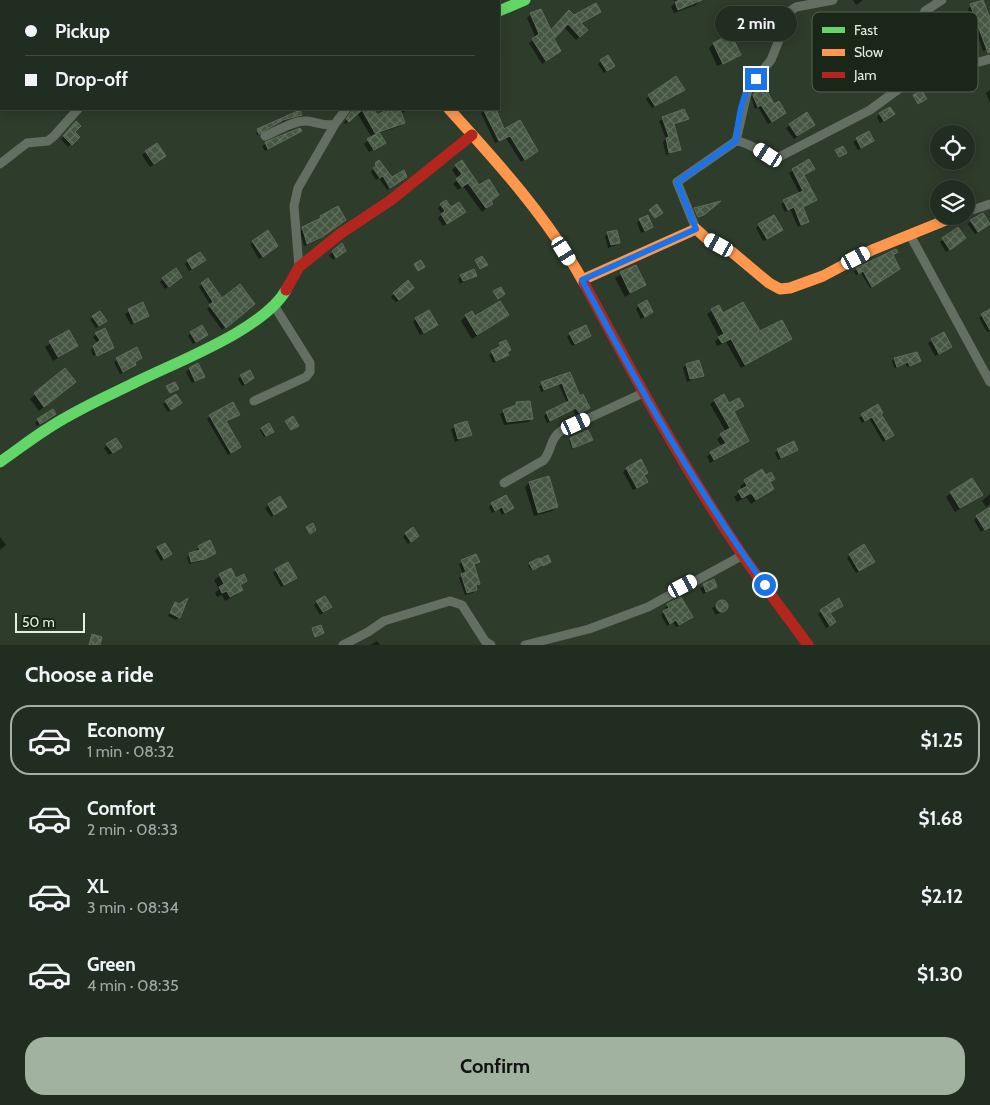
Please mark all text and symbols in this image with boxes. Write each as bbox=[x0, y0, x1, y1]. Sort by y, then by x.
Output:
callout: 2 min bbox=[715, 7, 797, 42]
legend bbox=[812, 12, 978, 92]
text: 2 min bbox=[737, 14, 775, 33]
text: Pickup bbox=[55, 20, 110, 43]
text: Fast bbox=[854, 21, 878, 39]
text: Slow bbox=[854, 43, 883, 61]
text: Jam bbox=[853, 66, 876, 84]
text: Drop-off bbox=[55, 68, 128, 91]
route end bbox=[745, 68, 767, 90]
map controls bbox=[930, 125, 975, 225]
button: locate bbox=[930, 125, 975, 170]
car bbox=[751, 141, 784, 169]
button: layers bbox=[930, 180, 975, 225]
car bbox=[702, 231, 735, 259]
car bbox=[549, 234, 578, 268]
car bbox=[839, 244, 872, 272]
car bbox=[559, 411, 592, 437]
car bbox=[666, 572, 699, 600]
route start bbox=[754, 574, 776, 596]
scale bar bbox=[15, 610, 85, 633]
text: 50 m bbox=[22, 613, 55, 631]
text: Choose a ride bbox=[25, 661, 154, 688]
icon: car bbox=[27, 718, 72, 763]
text: Economy bbox=[87, 719, 165, 742]
text: $1.25 bbox=[920, 729, 963, 752]
text: 1 min · 08:32 bbox=[87, 742, 174, 761]
icon: car bbox=[27, 796, 72, 841]
text: Comfort bbox=[87, 797, 156, 820]
text: $1.68 bbox=[919, 807, 963, 830]
text: 2 min · 08:33 bbox=[87, 820, 178, 839]
icon: car bbox=[27, 874, 72, 919]
text: XL bbox=[87, 875, 108, 898]
text: $2.12 bbox=[921, 885, 963, 908]
text: 3 min · 08:34 bbox=[87, 898, 179, 917]
icon: car bbox=[27, 952, 72, 997]
text: Green bbox=[87, 953, 136, 976]
text: $1.30 bbox=[917, 963, 963, 986]
text: 4 min · 08:35 bbox=[87, 976, 179, 995]
button: Confirm bbox=[25, 1037, 965, 1095]

